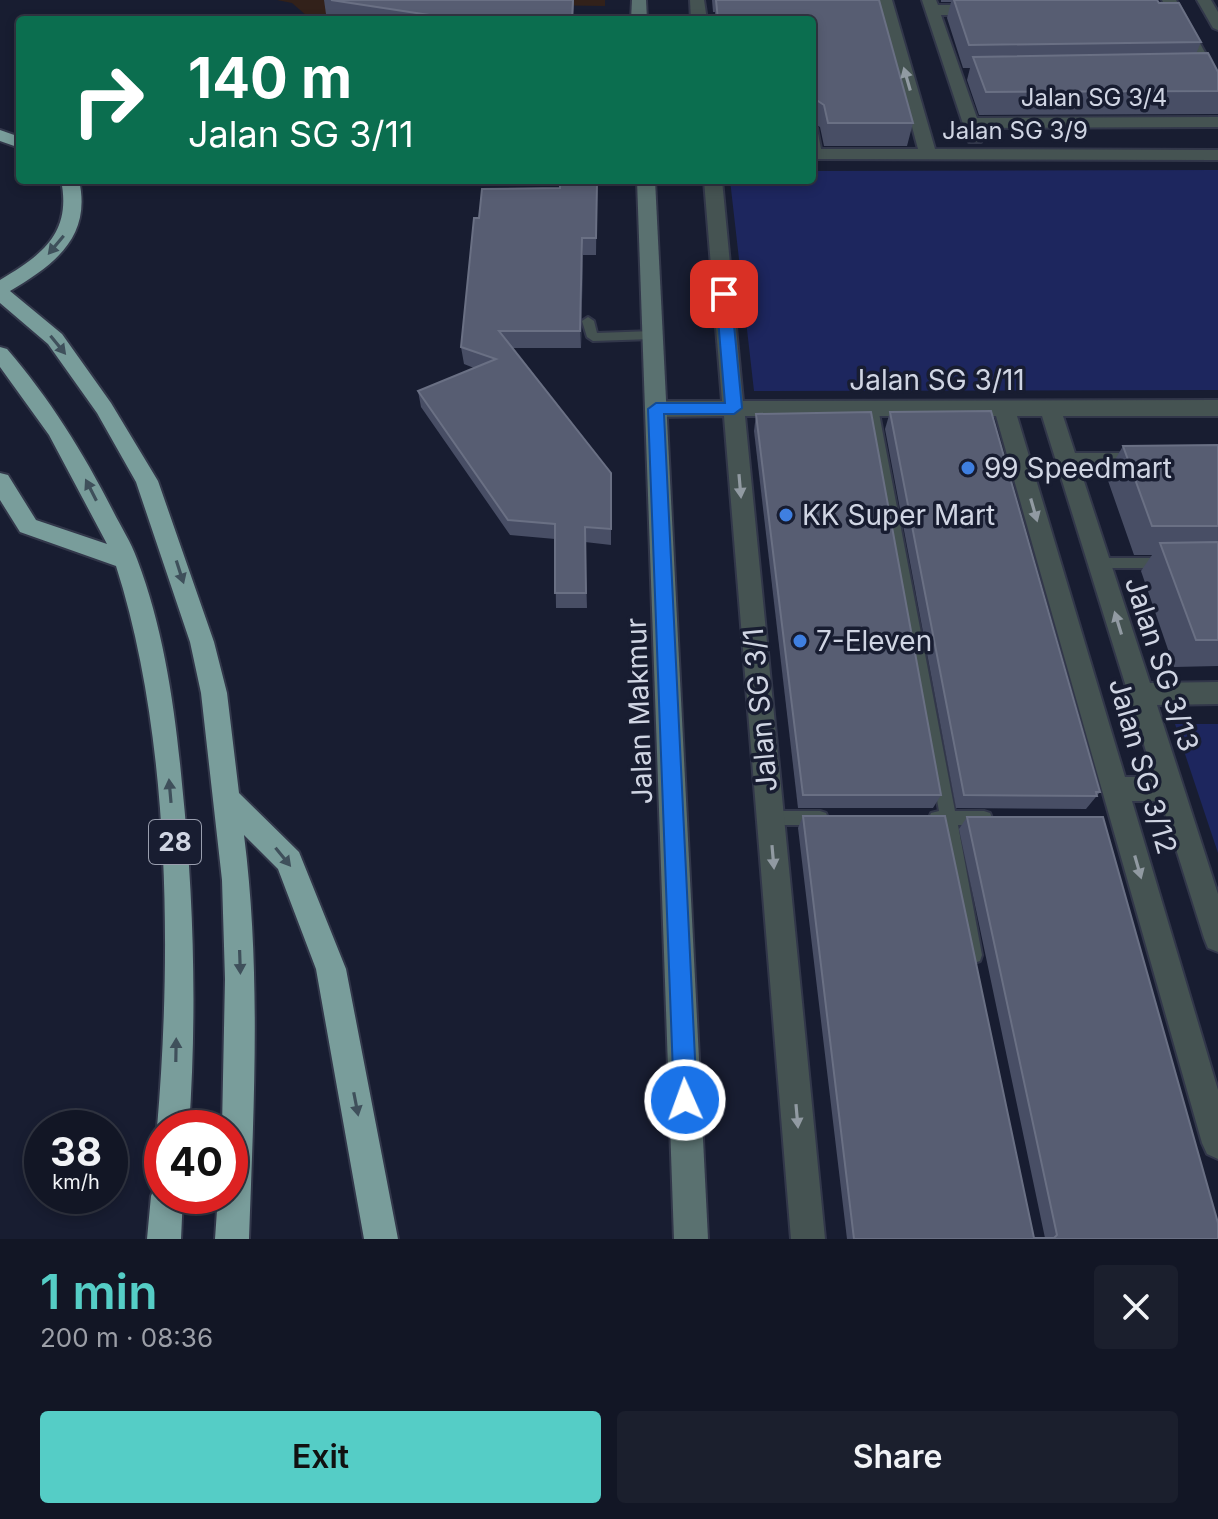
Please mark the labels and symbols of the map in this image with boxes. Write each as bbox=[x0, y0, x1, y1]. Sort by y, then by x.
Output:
one-way arrow bbox=[901, 67, 913, 92]
street label: Jalan SG 3/4 bbox=[1021, 83, 1167, 112]
street label: Jalan SG 3/9 bbox=[942, 116, 1088, 145]
one-way arrow bbox=[48, 234, 65, 254]
pin bbox=[690, 260, 758, 328]
one-way arrow bbox=[49, 335, 66, 355]
street label: Jalan SG 3/11 bbox=[849, 363, 1025, 397]
place label: 99 Speedmart bbox=[984, 451, 1172, 485]
marker: 99 Speedmart bbox=[959, 459, 977, 477]
one-way arrow bbox=[734, 474, 747, 499]
one-way arrow bbox=[85, 479, 98, 502]
place label: KK Super Mart bbox=[802, 498, 995, 532]
one-way arrow bbox=[1028, 498, 1041, 522]
marker: KK Super Mart bbox=[777, 506, 795, 524]
one-way arrow bbox=[174, 561, 186, 585]
street label: Jalan SG 3/13 bbox=[1118, 572, 1206, 756]
one-way arrow bbox=[1111, 611, 1124, 635]
street label: Jalan Makmur bbox=[619, 617, 659, 805]
place label: 7-Eleven bbox=[816, 624, 932, 658]
street label: Jalan SG 3/1 bbox=[736, 627, 784, 793]
marker: 7-Eleven bbox=[791, 632, 809, 650]
street label: Jalan SG 3/12 bbox=[1102, 674, 1184, 858]
one-way arrow bbox=[163, 778, 176, 803]
road number: 28 bbox=[149, 820, 201, 864]
one-way arrow bbox=[767, 845, 780, 870]
one-way arrow bbox=[275, 846, 292, 867]
one-way arrow bbox=[1133, 854, 1145, 879]
one-way arrow bbox=[233, 950, 246, 975]
one-way arrow bbox=[170, 1037, 182, 1062]
position arrow bbox=[643, 1058, 727, 1142]
one-way arrow bbox=[350, 1092, 362, 1117]
one-way arrow bbox=[791, 1104, 804, 1129]
speed limit sign: 40 bbox=[144, 1110, 248, 1214]

